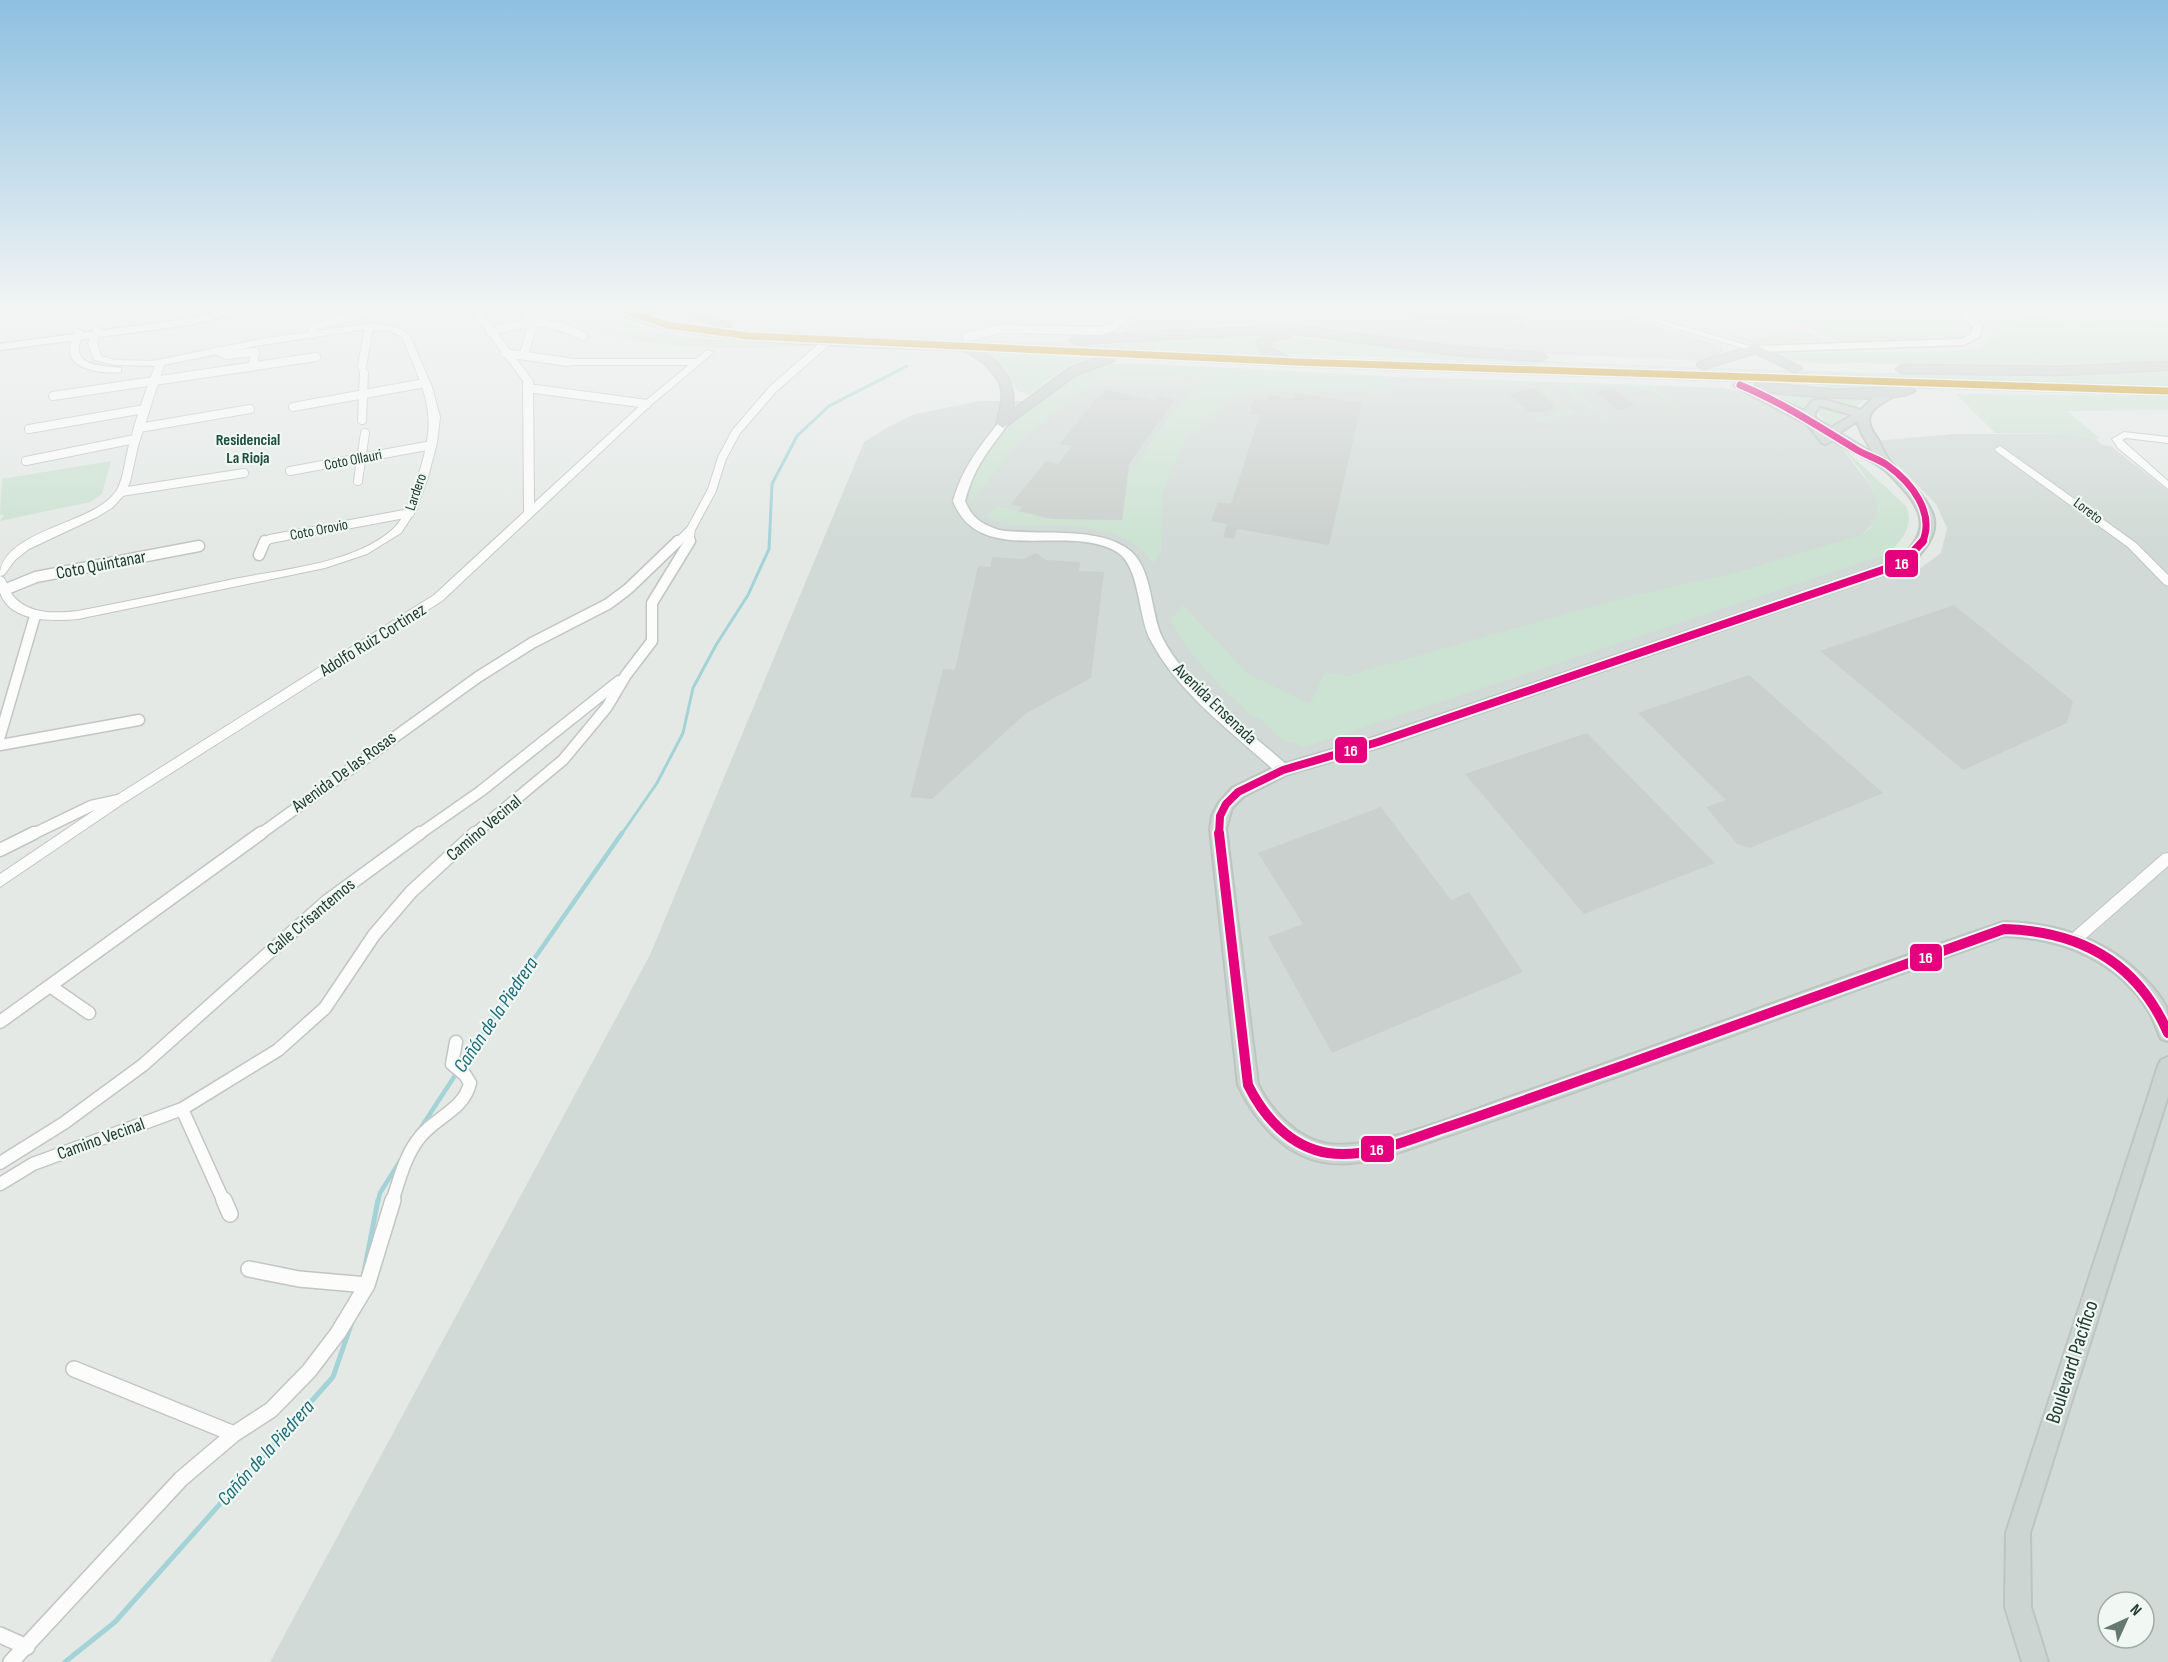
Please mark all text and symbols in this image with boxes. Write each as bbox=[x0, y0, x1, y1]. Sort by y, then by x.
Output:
district label: Residencial La Rioja bbox=[216, 431, 280, 468]
street label: Coto Ollauri bbox=[322, 445, 384, 475]
street label: Lardero bbox=[401, 471, 431, 513]
street label: Loreto bbox=[2069, 494, 2107, 528]
street label: Coto Orovio bbox=[288, 515, 350, 545]
street label: Coto Quintanar bbox=[54, 546, 148, 584]
line badge: 16 bbox=[1884, 549, 1919, 578]
text: 16 bbox=[1895, 555, 1909, 574]
street label: Adolfo Ruiz Cortinez bbox=[315, 599, 430, 682]
street label: Avenida Ensenada bbox=[1168, 658, 1261, 749]
street label: Avenida De las Rosas bbox=[287, 727, 400, 817]
line badge: 16 bbox=[1334, 736, 1368, 764]
text: 16 bbox=[1344, 742, 1358, 761]
street label: Camino Vecinal bbox=[442, 791, 526, 865]
street label: Calle Crisantemos bbox=[263, 874, 359, 960]
line badge: 16 bbox=[1909, 943, 1943, 972]
text: 16 bbox=[1919, 949, 1933, 968]
water label: Cañón de la Piedrera bbox=[449, 953, 543, 1077]
street label: Camino Vecinal bbox=[54, 1113, 148, 1165]
line badge: 16 bbox=[1360, 1135, 1395, 1163]
text: 16 bbox=[1370, 1141, 1384, 1160]
street label: Boulevard Pacífico bbox=[2040, 1297, 2104, 1427]
water label: Cañón de la Piedrera bbox=[212, 1395, 320, 1511]
north arrow bbox=[2096, 1590, 2156, 1650]
text: N bbox=[2126, 1601, 2145, 1620]

